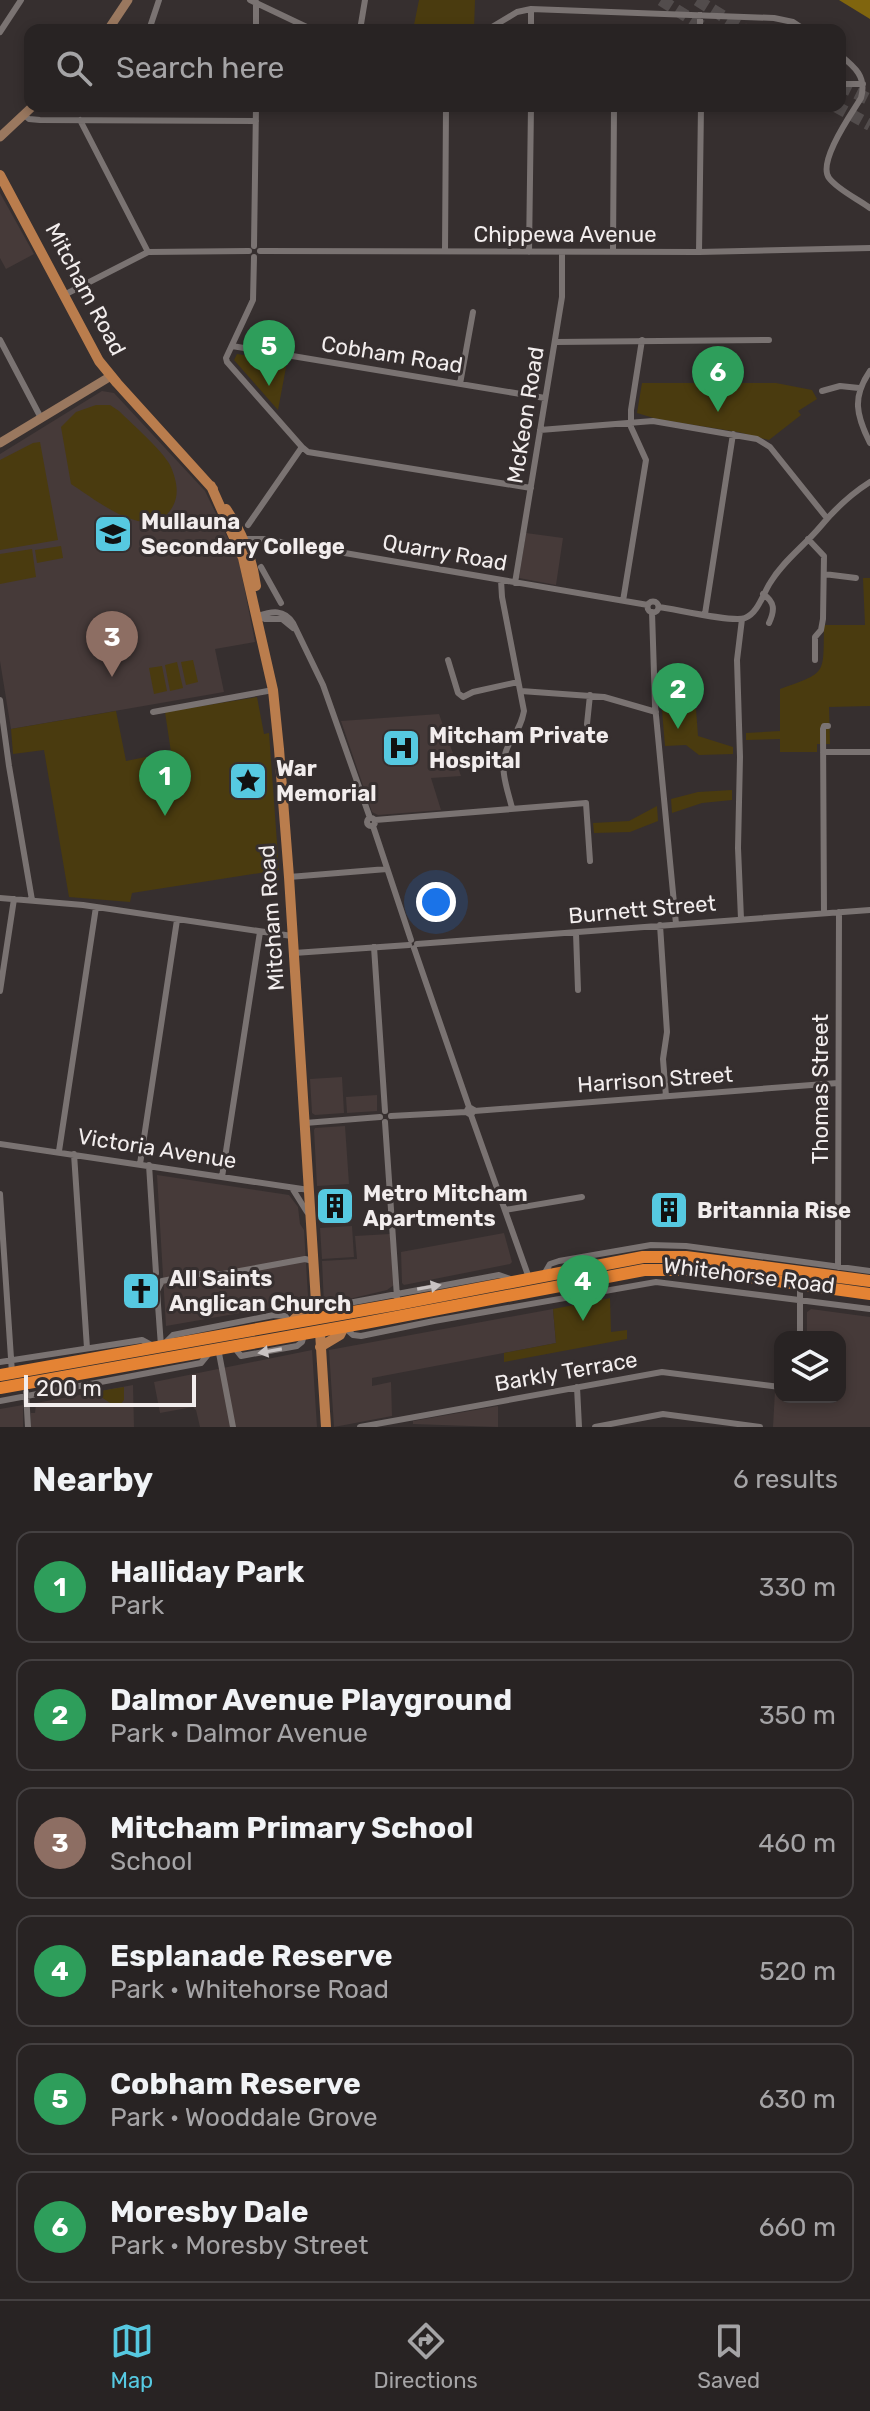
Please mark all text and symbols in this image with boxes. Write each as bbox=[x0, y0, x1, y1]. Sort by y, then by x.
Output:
search box bbox=[24, 24, 846, 112]
icon: search bbox=[52, 46, 96, 90]
text: Search here bbox=[116, 50, 284, 86]
street label: Mitcham Road bbox=[39, 218, 132, 360]
street label: Chippewa Avenue bbox=[474, 221, 656, 248]
pin: 5 bbox=[243, 320, 295, 386]
street label: Cobham Road bbox=[319, 330, 465, 379]
street label: McKeon Road bbox=[501, 345, 550, 485]
pin: 6 bbox=[692, 346, 744, 412]
place label: Mullauna Secondary College bbox=[141, 508, 345, 560]
school or university icon: Mullauna Secondary College bbox=[92, 513, 134, 555]
street label: Quarry Road bbox=[380, 528, 509, 577]
pin: 3 bbox=[86, 611, 138, 677]
pin: 2 bbox=[652, 663, 704, 729]
place label: Mitcham Private Hospital bbox=[429, 722, 609, 774]
hospital icon: Mitcham Private Hospital bbox=[380, 727, 422, 769]
pin: 1 bbox=[139, 750, 191, 816]
place label: War Memorial bbox=[276, 755, 376, 807]
place icon: War Memorial bbox=[227, 760, 269, 802]
street label: Mitcham Road bbox=[253, 844, 290, 992]
your location bbox=[416, 882, 456, 922]
street label: Burnett Street bbox=[567, 890, 717, 929]
street label: Thomas Street bbox=[807, 1013, 834, 1164]
street label: Harrison Street bbox=[576, 1061, 734, 1098]
street label: Victoria Avenue bbox=[75, 1123, 238, 1174]
place label: Metro Mitcham Apartments bbox=[363, 1180, 528, 1232]
building icon: Metro Mitcham Apartments bbox=[314, 1185, 356, 1227]
building icon: Britannia Rise bbox=[648, 1189, 690, 1231]
place label: Britannia Rise bbox=[697, 1197, 851, 1224]
street label: Whitehorse Road bbox=[662, 1252, 836, 1299]
pin: 4 bbox=[557, 1255, 609, 1321]
place label: All Saints Anglican Church bbox=[169, 1265, 351, 1317]
church icon: All Saints Anglican Church bbox=[120, 1270, 162, 1312]
one-way arrow bbox=[417, 1280, 442, 1292]
map controls bbox=[774, 1331, 846, 1403]
button: layers bbox=[774, 1331, 846, 1403]
one-way arrow bbox=[258, 1345, 283, 1357]
street label: Barkly Terrace bbox=[493, 1346, 640, 1397]
scale bar bbox=[24, 1371, 196, 1407]
text: 200 m bbox=[36, 1375, 102, 1402]
text: Nearby bbox=[32, 1459, 153, 1500]
text: 6 results bbox=[733, 1464, 838, 1495]
text: Halliday Park bbox=[110, 1554, 304, 1590]
text: 1 bbox=[54, 1572, 66, 1603]
text: 330 m bbox=[759, 1572, 836, 1603]
text: Park bbox=[110, 1590, 164, 1621]
text: Dalmor Avenue Playground bbox=[110, 1682, 512, 1718]
text: 2 bbox=[52, 1700, 68, 1731]
text: 350 m bbox=[759, 1700, 836, 1731]
text: Park · Dalmor Avenue bbox=[110, 1718, 368, 1749]
text: Mitcham Primary School bbox=[110, 1810, 473, 1846]
text: 3 bbox=[51, 1828, 69, 1859]
text: 460 m bbox=[758, 1828, 836, 1859]
text: School bbox=[110, 1846, 193, 1877]
text: Esplanade Reserve bbox=[110, 1938, 393, 1974]
text: 4 bbox=[51, 1956, 69, 1987]
text: 520 m bbox=[759, 1956, 836, 1987]
text: Park · Whitehorse Road bbox=[110, 1974, 389, 2005]
text: Cobham Reserve bbox=[110, 2066, 361, 2102]
text: 5 bbox=[52, 2084, 68, 2115]
text: 630 m bbox=[759, 2084, 836, 2115]
text: Park · Wooddale Grove bbox=[110, 2102, 378, 2133]
text: Moresby Dale bbox=[110, 2194, 308, 2230]
text: 6 bbox=[52, 2212, 68, 2243]
text: 660 m bbox=[759, 2212, 836, 2243]
text: Park · Moresby Street bbox=[110, 2230, 368, 2261]
tab: Map bbox=[110, 2319, 154, 2394]
tab: Directions bbox=[373, 2319, 478, 2394]
tab: Saved bbox=[697, 2319, 760, 2394]

